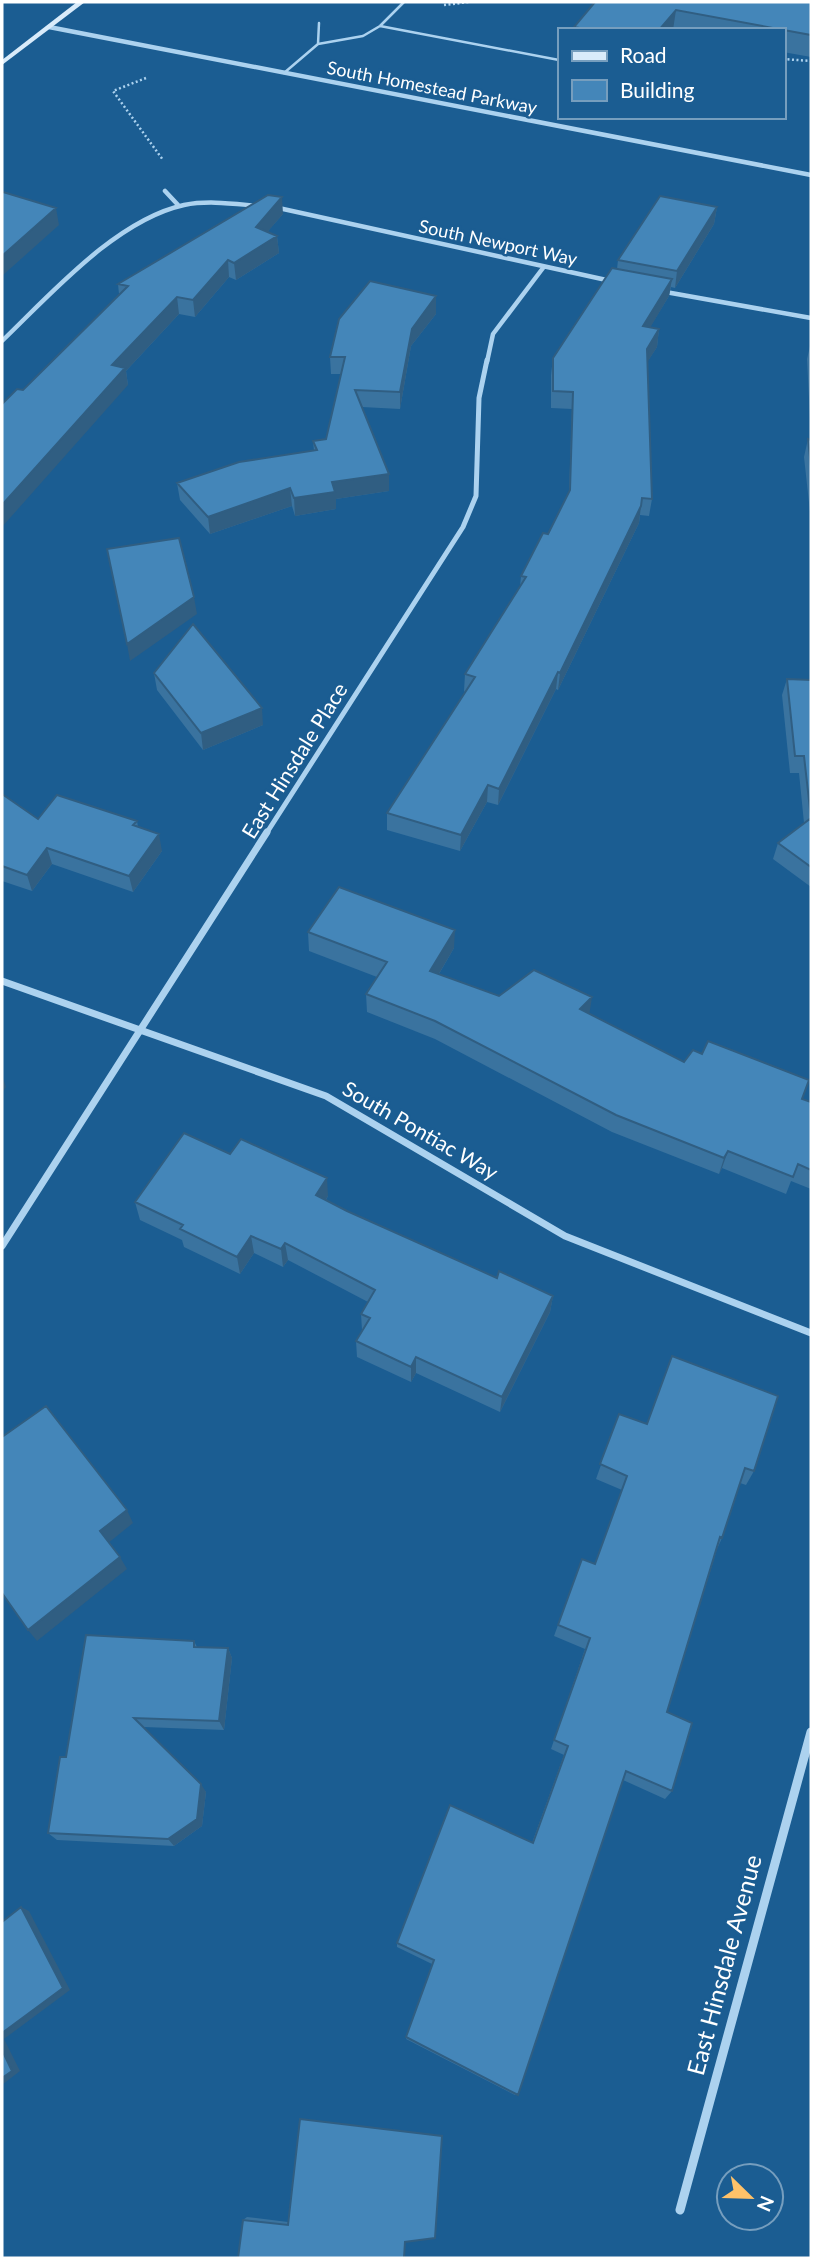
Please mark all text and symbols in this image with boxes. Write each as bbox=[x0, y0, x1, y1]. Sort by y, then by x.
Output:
legend bbox=[558, 28, 785, 119]
text: Road bbox=[620, 42, 667, 67]
street label: South Homestead Parkway bbox=[325, 56, 540, 118]
text: Building bbox=[620, 77, 695, 102]
street label: South Newport Way bbox=[417, 214, 580, 270]
street label: East Hinsdale Place bbox=[236, 678, 352, 843]
street label: South Pontiac Way bbox=[339, 1075, 503, 1184]
street label: East Hinsdale Avenue bbox=[680, 1851, 767, 2078]
north arrow bbox=[715, 2162, 785, 2232]
text: N bbox=[753, 2193, 780, 2215]

